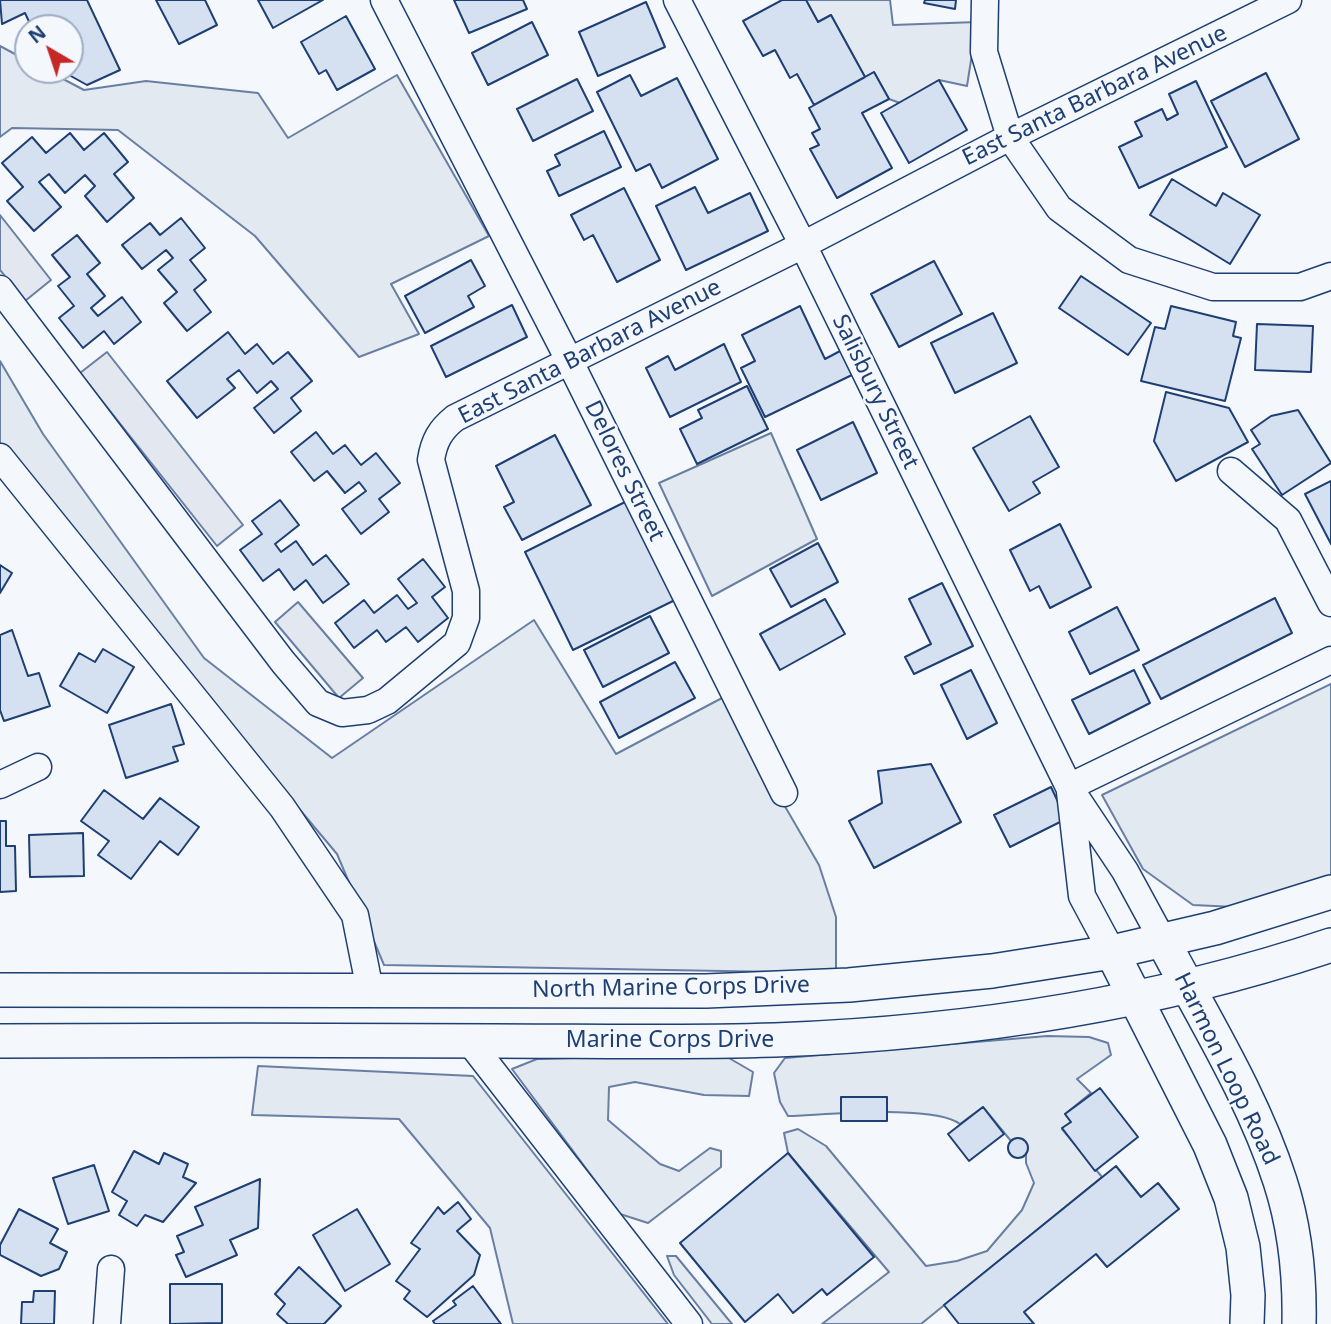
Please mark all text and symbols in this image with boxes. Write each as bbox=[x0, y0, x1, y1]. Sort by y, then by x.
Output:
north arrow bbox=[14, 14, 84, 84]
text: N bbox=[23, 19, 51, 49]
street label: East Santa Barbara Avenue bbox=[958, 20, 1232, 172]
street label: East Santa Barbara Avenue bbox=[454, 274, 726, 430]
street label: Salisbury Street bbox=[826, 310, 924, 474]
street label: Delores Street bbox=[578, 396, 670, 546]
street label: Harmon Loop Road bbox=[1167, 968, 1285, 1170]
street label: North Marine Corps Drive bbox=[532, 972, 810, 1004]
street label: Marine Corps Drive bbox=[566, 1026, 774, 1054]

